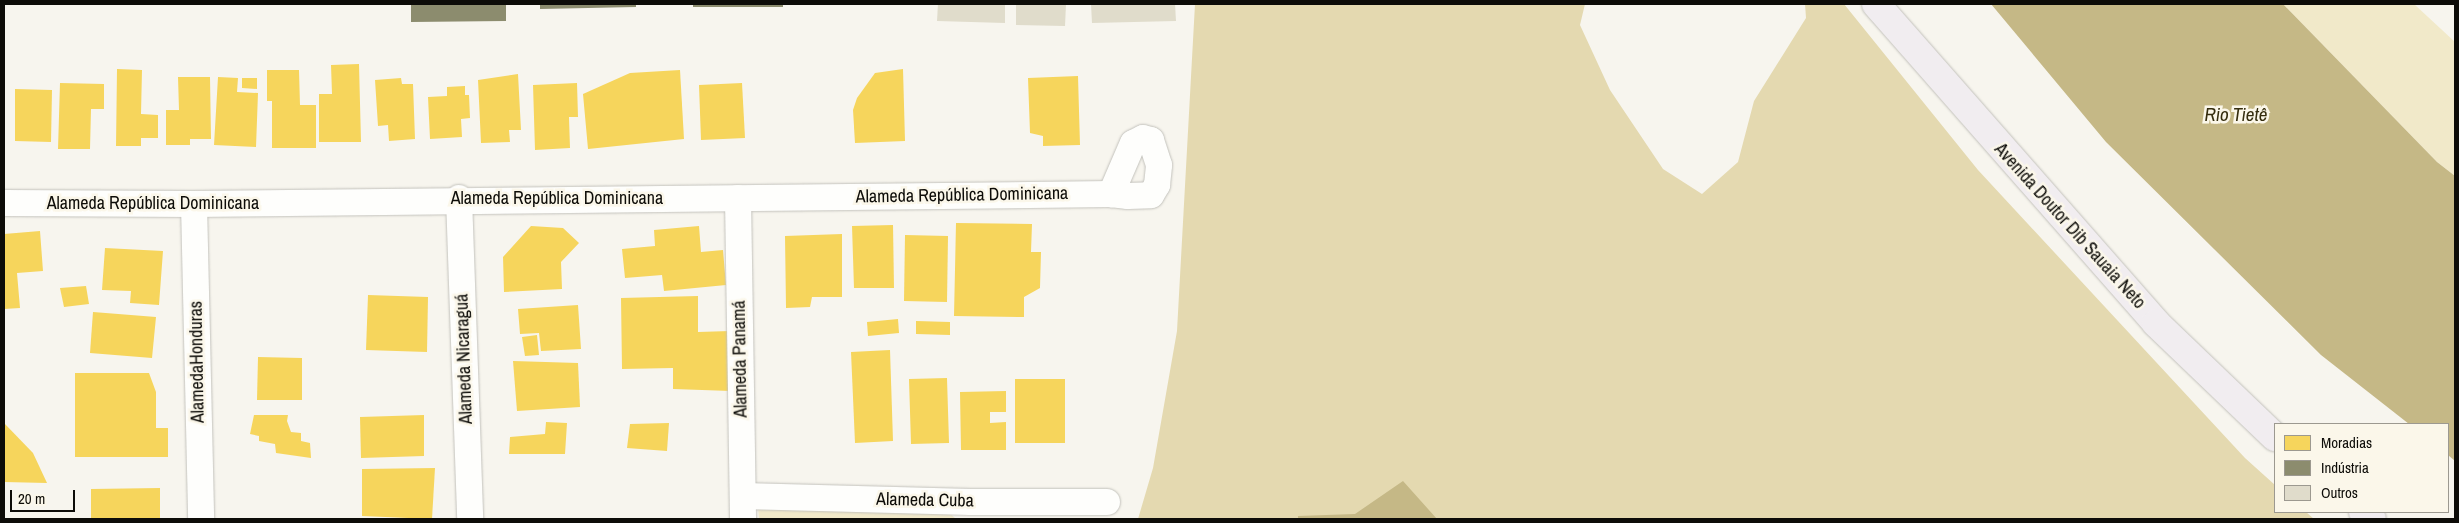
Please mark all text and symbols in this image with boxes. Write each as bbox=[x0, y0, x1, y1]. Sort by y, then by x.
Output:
water label: Rio Tietê bbox=[2204, 104, 2268, 126]
street label: Avenida Doutor Dib Sauaia Neto bbox=[1990, 139, 2150, 313]
street label: Alameda República Dominicana bbox=[856, 182, 1068, 208]
street label: Alameda República Dominicana bbox=[451, 187, 663, 209]
street label: Alameda República Dominicana bbox=[47, 192, 259, 214]
street label: Alameda Nicaraguá bbox=[451, 293, 477, 425]
street label: Alameda Panamá bbox=[728, 300, 752, 418]
street label: AlamedaHonduras bbox=[185, 301, 209, 423]
legend bbox=[2274, 423, 2449, 513]
text: Moradias bbox=[2321, 432, 2372, 453]
text: Indústria bbox=[2321, 457, 2369, 478]
scale bar bbox=[12, 480, 78, 512]
text: Outros bbox=[2321, 482, 2358, 503]
text: 20 m bbox=[18, 488, 45, 509]
street label: Alameda Cuba bbox=[876, 488, 974, 512]

